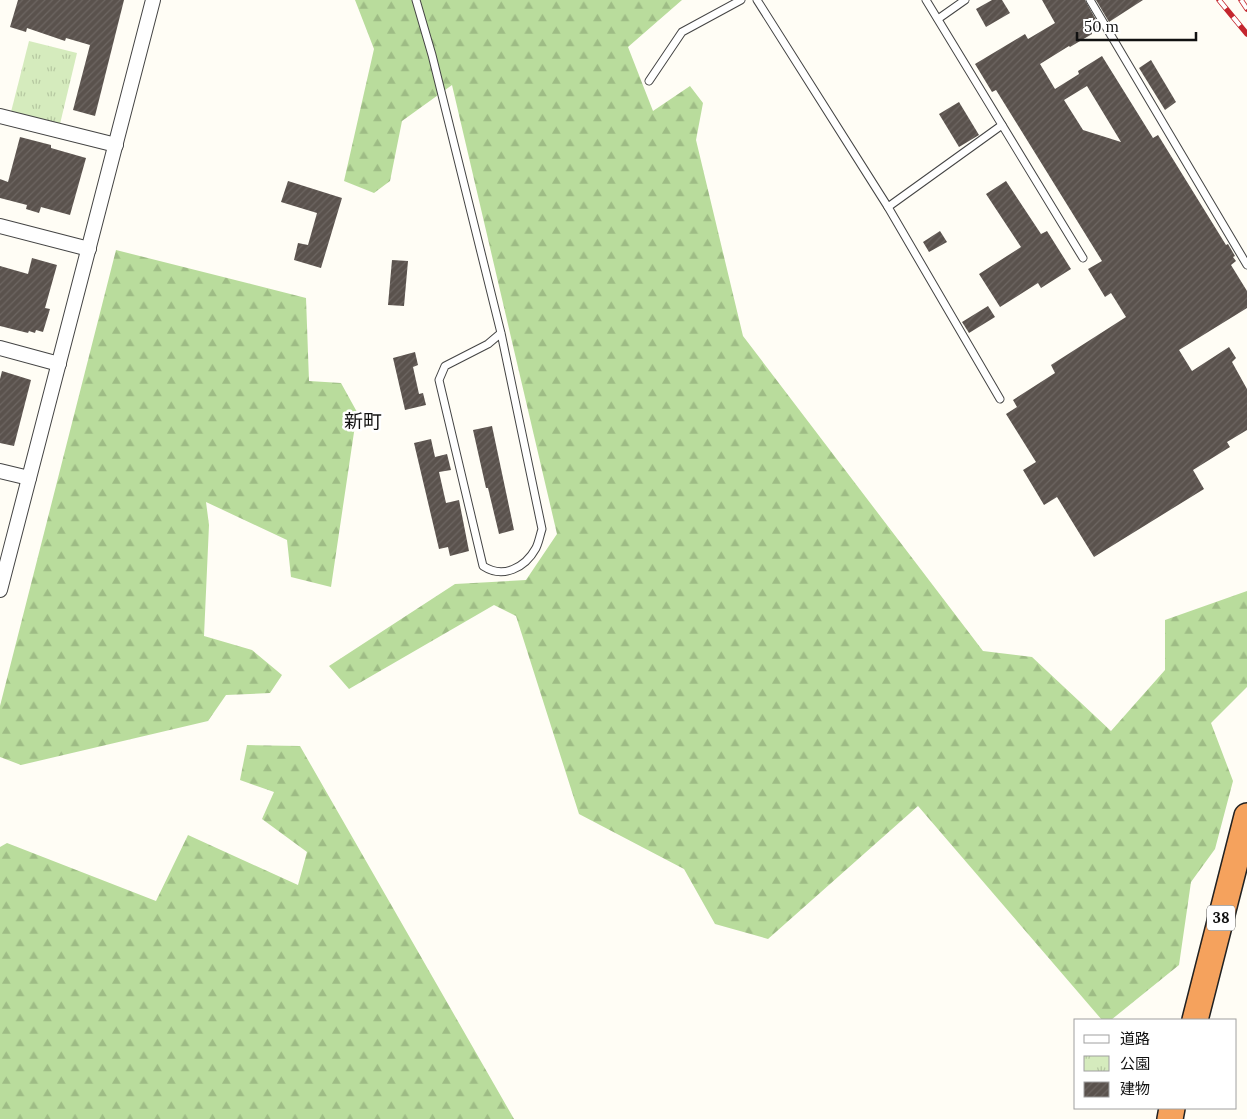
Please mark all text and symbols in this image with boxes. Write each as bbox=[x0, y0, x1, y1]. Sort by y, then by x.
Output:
scale bar bbox=[1077, 10, 1196, 42]
text: 50 m bbox=[1084, 17, 1119, 36]
district label: 新町 bbox=[344, 409, 382, 433]
road number: 38 bbox=[1207, 906, 1235, 930]
legend bbox=[1074, 1019, 1237, 1109]
text: 道路 bbox=[1120, 1029, 1150, 1048]
text: 公園 bbox=[1120, 1054, 1150, 1073]
text: 建物 bbox=[1120, 1079, 1150, 1098]

